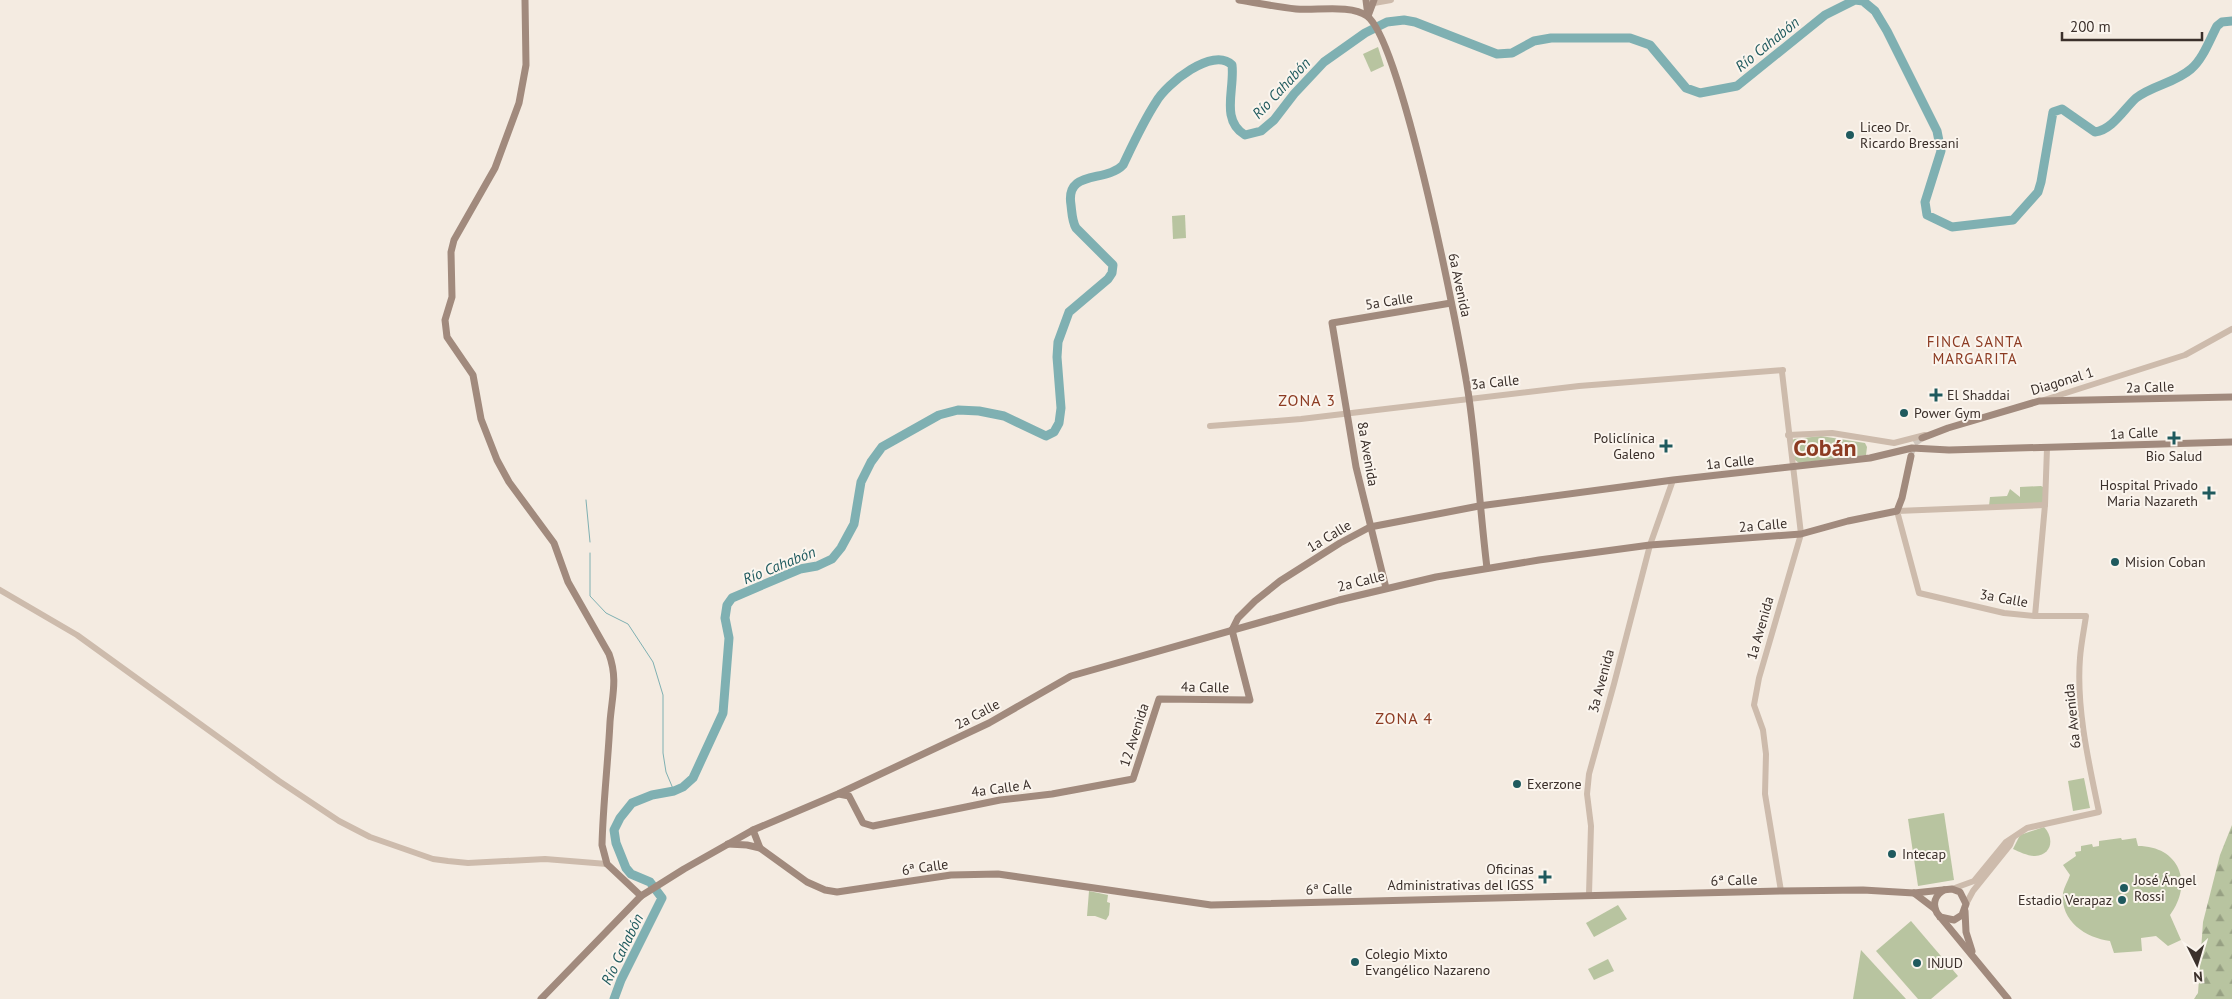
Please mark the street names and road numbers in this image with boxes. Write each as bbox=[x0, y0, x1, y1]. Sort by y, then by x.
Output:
street label: 6a Avenida bbox=[1444, 251, 1476, 319]
street label: 5a Calle bbox=[1364, 288, 1414, 314]
street label: Diagonal 1 bbox=[2028, 363, 2096, 399]
street label: 3a Calle bbox=[1470, 371, 1520, 393]
street label: 2a Calle bbox=[2126, 377, 2174, 397]
street label: 8a Avenida bbox=[1353, 420, 1383, 488]
street label: 1a Calle bbox=[2109, 423, 2159, 443]
street label: 1a Calle bbox=[1705, 451, 1755, 473]
street label: 2a Calle bbox=[1738, 514, 1788, 536]
street label: 1a Calle bbox=[1304, 516, 1354, 556]
street label: 2a Calle bbox=[1335, 566, 1387, 596]
street label: 3a Calle bbox=[1979, 585, 2029, 611]
street label: 1a Avenida bbox=[1742, 594, 1778, 662]
street label: 3a Avenida bbox=[1584, 647, 1618, 715]
street label: 4a Calle bbox=[1181, 678, 1229, 696]
street label: 6a Avenida bbox=[2060, 683, 2084, 749]
street label: 2a Calle bbox=[951, 695, 1003, 733]
street label: 12 Avenida bbox=[1115, 701, 1153, 769]
street label: 4a Calle A bbox=[970, 775, 1033, 801]
street label: 6ª Calle bbox=[901, 855, 949, 879]
street label: 6ª Calle bbox=[1710, 870, 1758, 890]
street label: 6ª Calle bbox=[1305, 880, 1353, 898]

